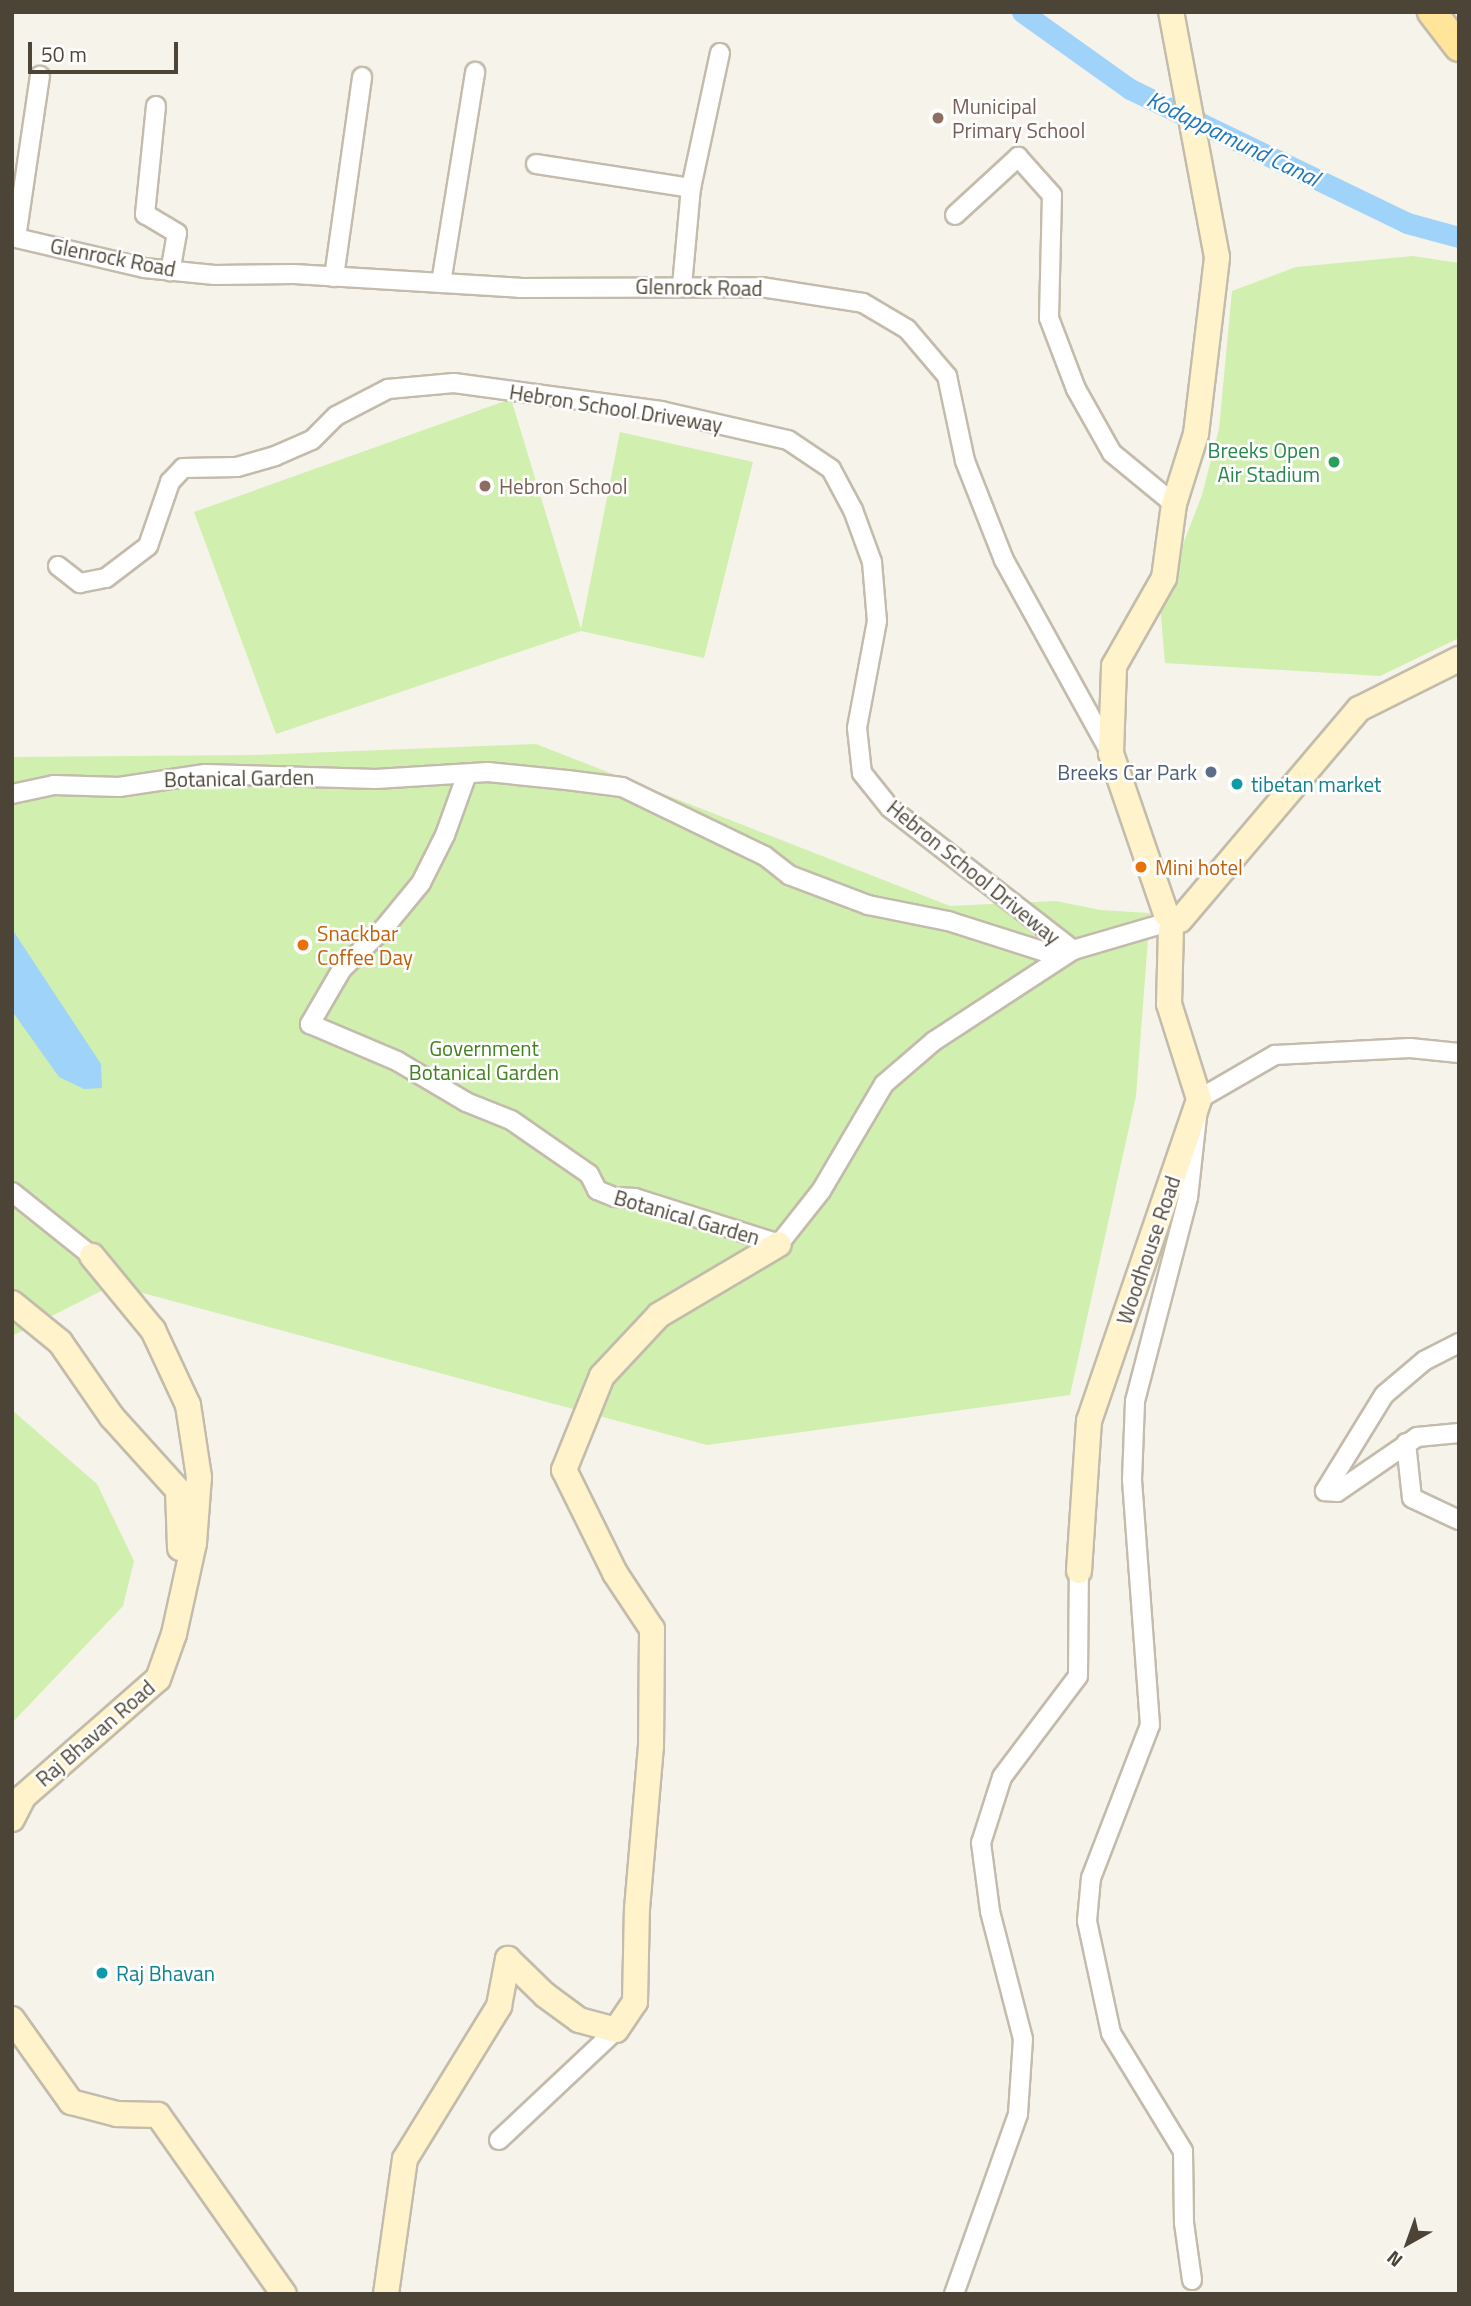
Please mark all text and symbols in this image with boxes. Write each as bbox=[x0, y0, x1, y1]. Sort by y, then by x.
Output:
scale bar bbox=[32, 28, 182, 72]
text: 50 m bbox=[41, 38, 87, 70]
water label: Kodappamund Canal bbox=[1142, 85, 1324, 193]
place label: Municipal Primary School bbox=[952, 93, 1085, 143]
marker: Municipal Primary School bbox=[930, 110, 946, 126]
street label: Glenrock Road bbox=[48, 233, 178, 281]
street label: Glenrock Road bbox=[635, 273, 763, 301]
street label: Hebron School Driveway bbox=[508, 379, 724, 437]
place label: Breeks Open Air Stadium bbox=[1208, 437, 1320, 487]
marker: Breeks Open Air Stadium bbox=[1326, 454, 1342, 470]
place label: Hebron School bbox=[499, 473, 628, 499]
marker: Hebron School bbox=[477, 478, 493, 494]
place label: Breeks Car Park bbox=[1057, 759, 1197, 785]
street label: Botanical Garden bbox=[164, 764, 314, 792]
marker: Breeks Car Park bbox=[1203, 764, 1219, 780]
place label: tibetan market bbox=[1251, 771, 1381, 797]
marker: tibetan market bbox=[1229, 776, 1245, 792]
street label: Hebron School Driveway bbox=[882, 794, 1066, 950]
place label: Mini hotel bbox=[1155, 854, 1243, 880]
marker: Mini hotel bbox=[1133, 859, 1149, 875]
place label: Snackbar Coffee Day bbox=[317, 920, 413, 970]
marker: Snackbar Coffee Day bbox=[295, 937, 311, 953]
park label: Government Botanical Garden bbox=[409, 1035, 559, 1085]
street label: Woodhouse Road bbox=[1111, 1172, 1185, 1328]
street label: Botanical Garden bbox=[611, 1184, 763, 1250]
street label: Raj Bhavan Road bbox=[30, 1675, 160, 1791]
place label: Raj Bhavan bbox=[116, 1960, 215, 1986]
marker: Raj Bhavan bbox=[94, 1965, 110, 1981]
north arrow bbox=[1373, 2208, 1443, 2278]
text: N bbox=[1380, 2244, 1409, 2275]

